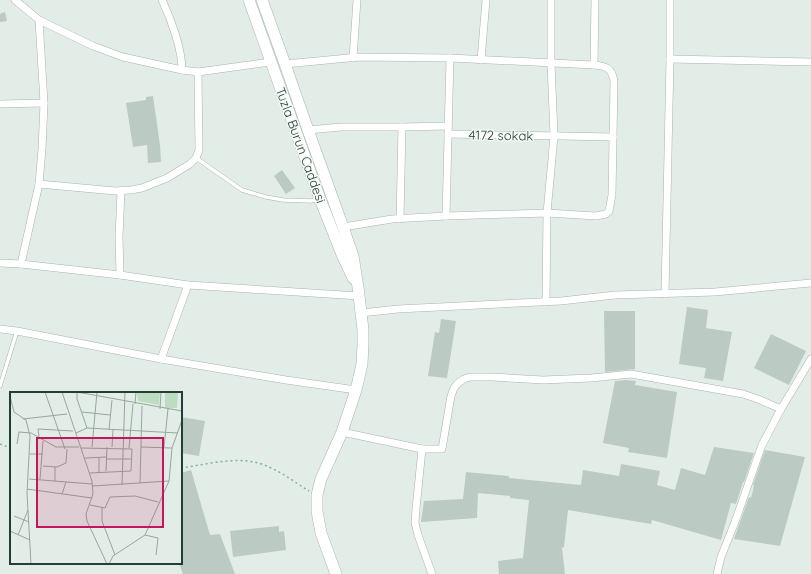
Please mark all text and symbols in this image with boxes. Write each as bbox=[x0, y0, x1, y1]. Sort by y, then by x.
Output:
street label: Tuzla Burun Caddesi bbox=[273, 85, 329, 205]
street label: 4172 sokak bbox=[469, 126, 534, 144]
inset map bbox=[10, 392, 182, 564]

